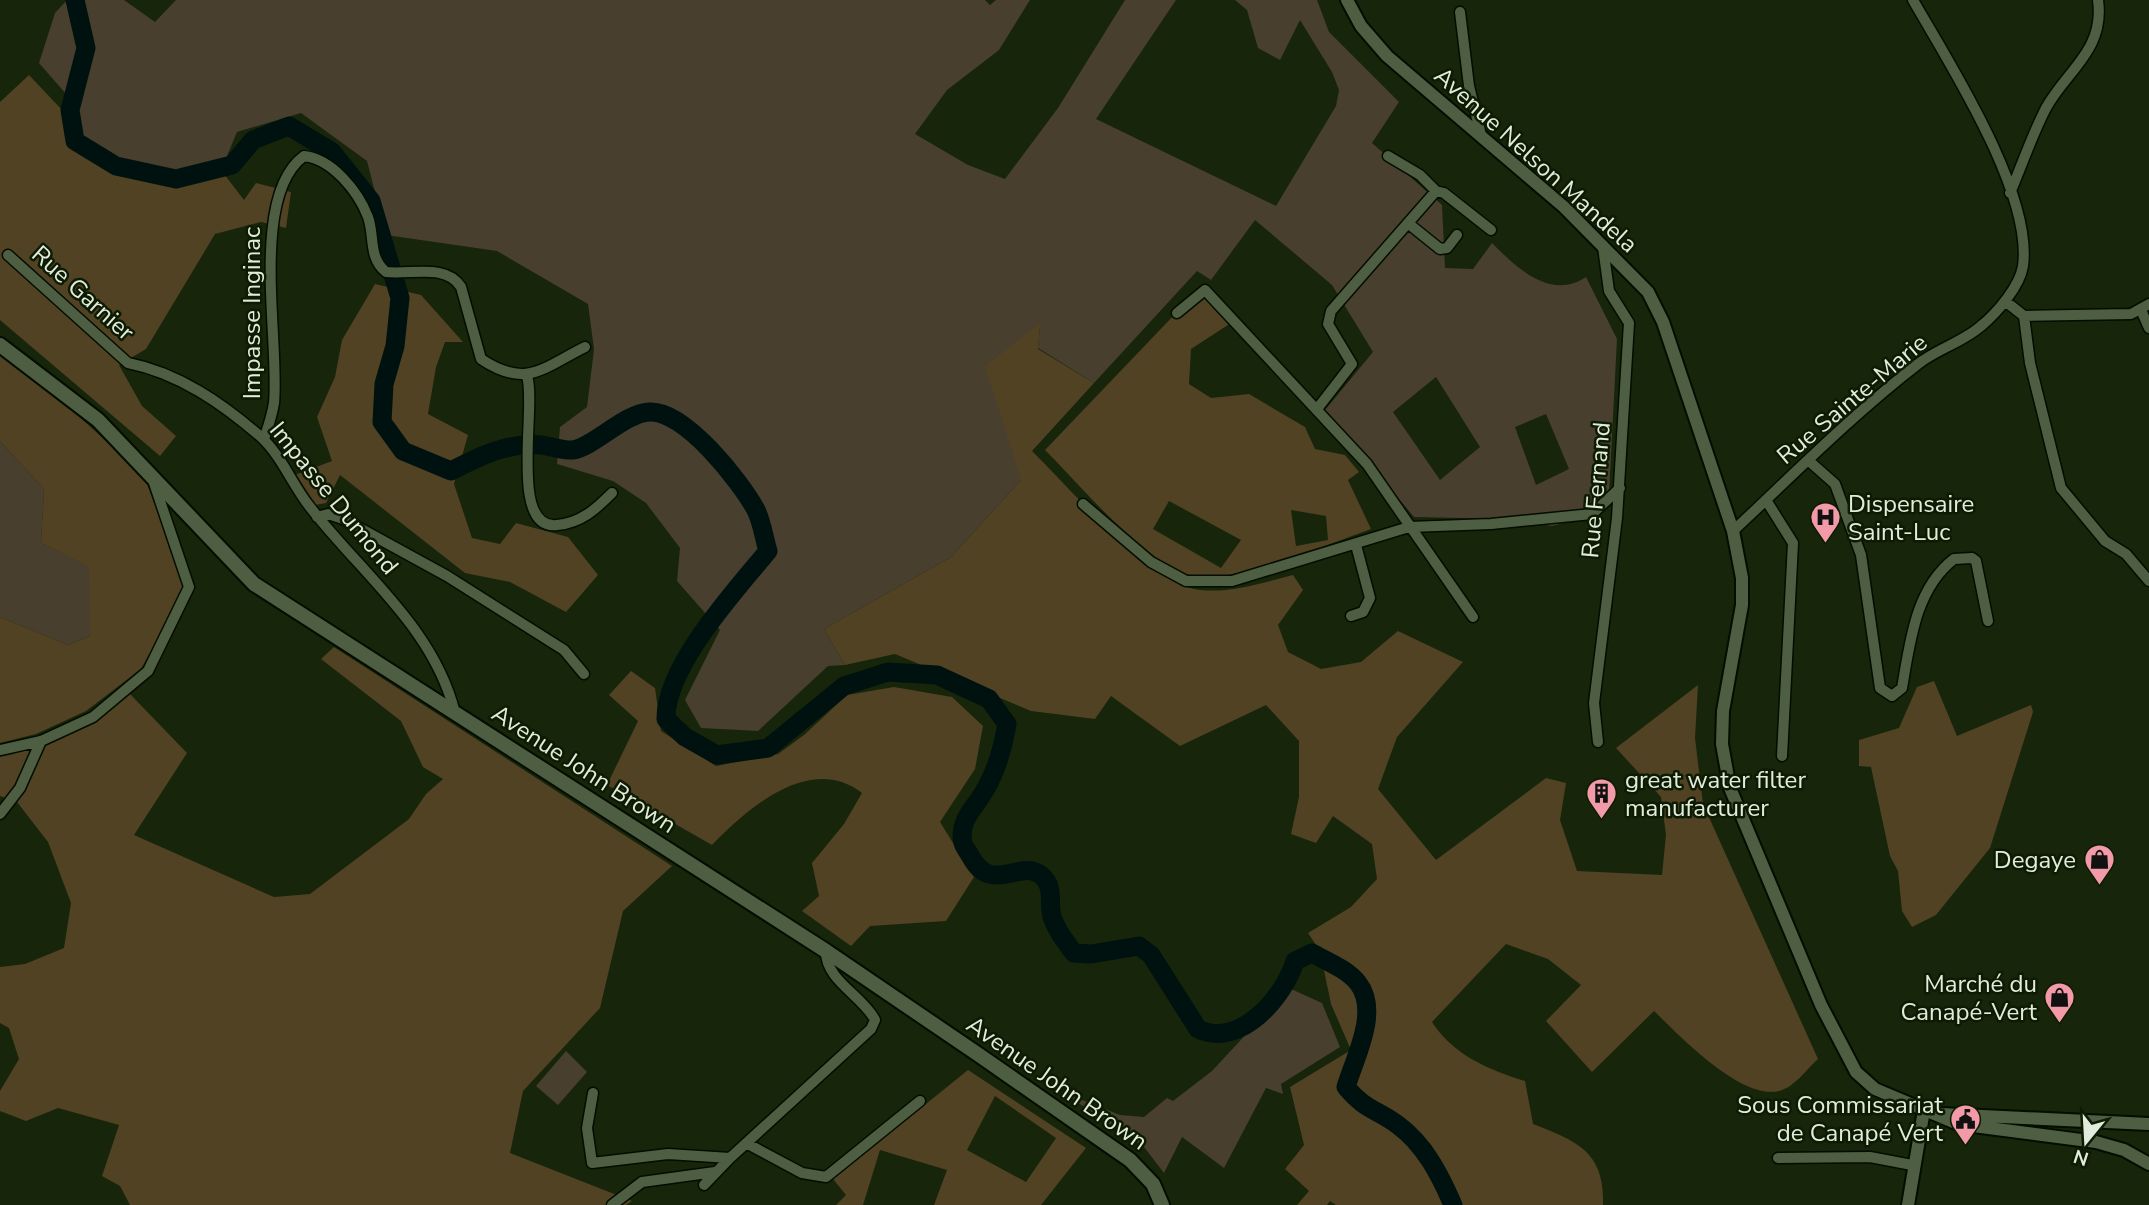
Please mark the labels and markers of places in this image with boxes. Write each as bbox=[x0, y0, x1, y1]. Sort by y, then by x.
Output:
place label: Dispensaire Saint-Luc bbox=[1848, 488, 1974, 548]
hospital icon: Dispensaire Saint-Luc bbox=[1808, 501, 1842, 545]
place label: great water filter manufacturer bbox=[1625, 764, 1806, 824]
building icon: great water filter manufacturer bbox=[1585, 777, 1619, 821]
shop icon: Degaye bbox=[2082, 843, 2116, 887]
place label: Degaye bbox=[1994, 844, 2076, 876]
place label: Marché du Canapé-Vert bbox=[1901, 968, 2038, 1028]
shop icon: Marché du Canapé-Vert bbox=[2043, 981, 2077, 1025]
place label: Sous Commissariat de Canapé Vert bbox=[1737, 1089, 1944, 1149]
public building icon: Sous Commissariat de Canapé Vert bbox=[1949, 1102, 1983, 1146]

